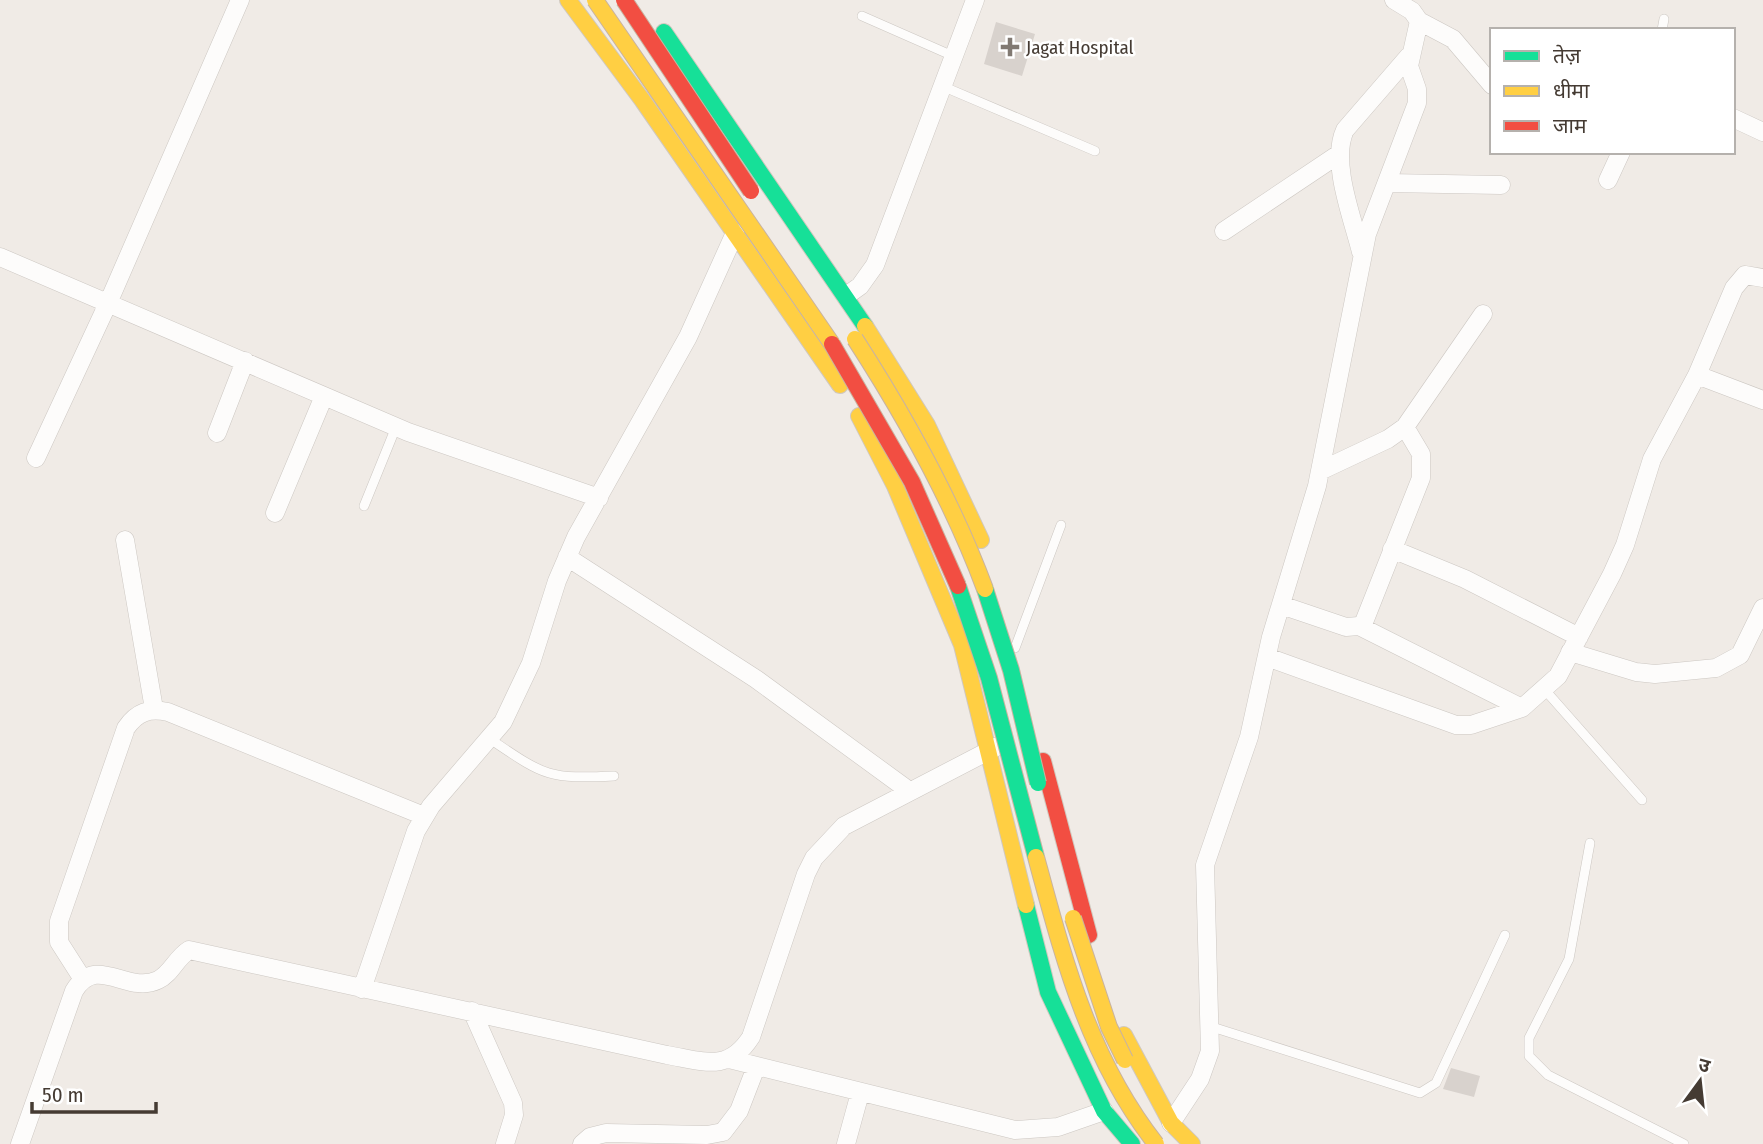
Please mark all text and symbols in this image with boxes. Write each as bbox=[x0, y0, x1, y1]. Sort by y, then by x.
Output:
legend bbox=[1490, 28, 1735, 154]
place label: Jagat Hospital bbox=[1026, 36, 1134, 59]
marker: Jagat Hospital bbox=[1000, 37, 1020, 57]
text: तेज़ bbox=[1553, 43, 1581, 69]
text: धीमा bbox=[1553, 78, 1590, 104]
text: जाम bbox=[1553, 113, 1587, 139]
north arrow bbox=[1665, 1046, 1735, 1116]
text: उ bbox=[1696, 1053, 1713, 1078]
scale bar bbox=[32, 1070, 156, 1114]
text: 50 m bbox=[42, 1082, 84, 1108]

